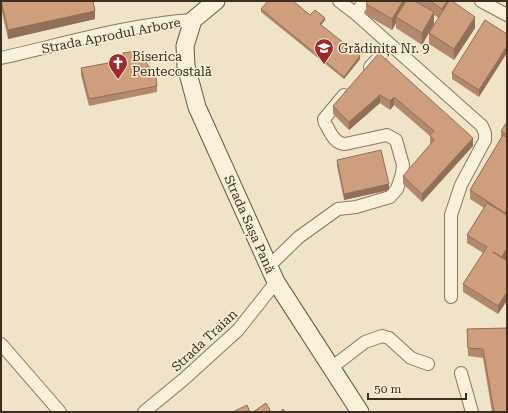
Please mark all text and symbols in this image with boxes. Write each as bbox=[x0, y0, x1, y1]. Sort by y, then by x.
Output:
street label: Strada Aprodul Arbore bbox=[40, 15, 182, 56]
school or university icon: Grădinița Nr. 9 bbox=[313, 37, 335, 65]
place label: Grădinița Nr. 9 bbox=[338, 41, 430, 57]
place label: Biserica Pentecostală bbox=[132, 49, 212, 79]
church icon: Biserica Pentecostală bbox=[107, 52, 129, 80]
street label: Strada Sașa Pană bbox=[220, 173, 278, 276]
street label: Strada Traian bbox=[168, 306, 241, 375]
scale bar bbox=[368, 375, 466, 401]
text: 50 m bbox=[374, 382, 401, 396]

